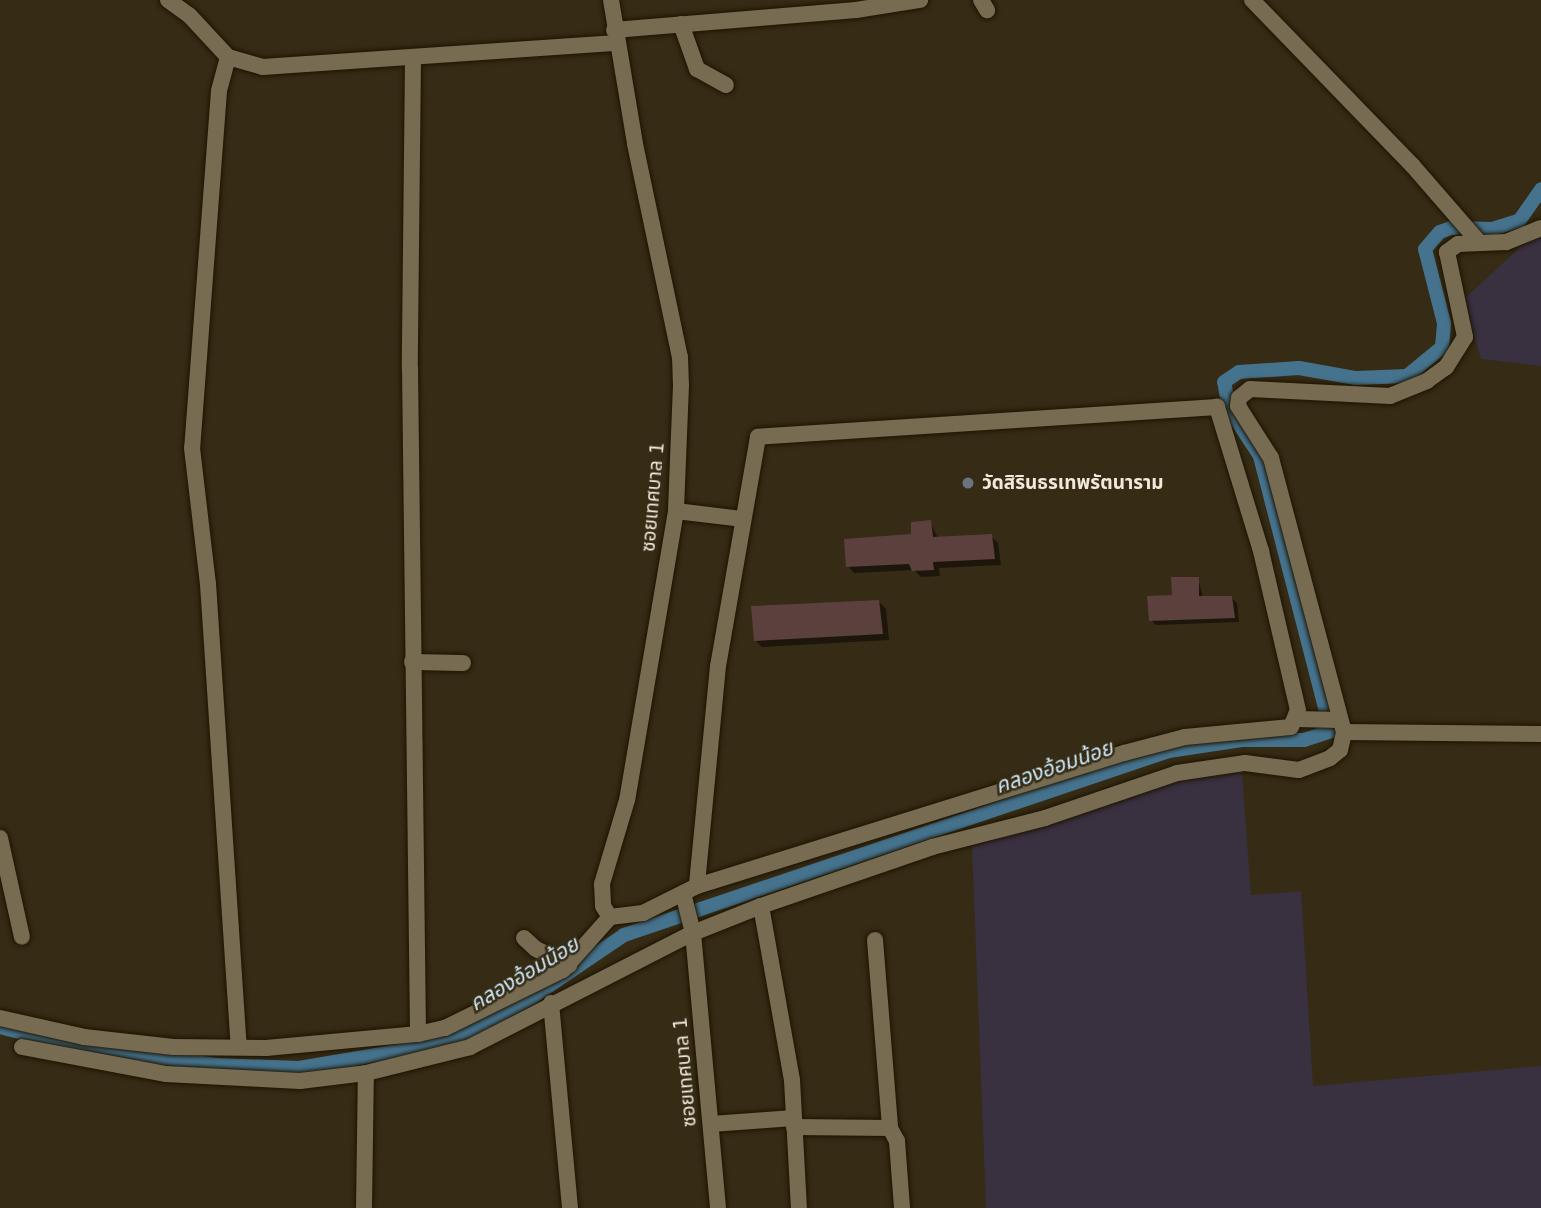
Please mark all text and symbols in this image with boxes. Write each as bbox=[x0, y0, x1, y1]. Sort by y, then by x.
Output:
street label: ซอยเทศบาล 1 bbox=[637, 441, 669, 553]
place label: วัดสิรินธรเทพรัตนาราม bbox=[982, 472, 1164, 494]
marker: วัดสิรินธรเทพรัตนาราม bbox=[960, 475, 976, 491]
water label: คลองอ้อมน้อย bbox=[992, 735, 1116, 799]
water label: คลองอ้อมน้อย bbox=[465, 932, 583, 1016]
street label: ซอยเทศบาล 1 bbox=[669, 1016, 701, 1128]

